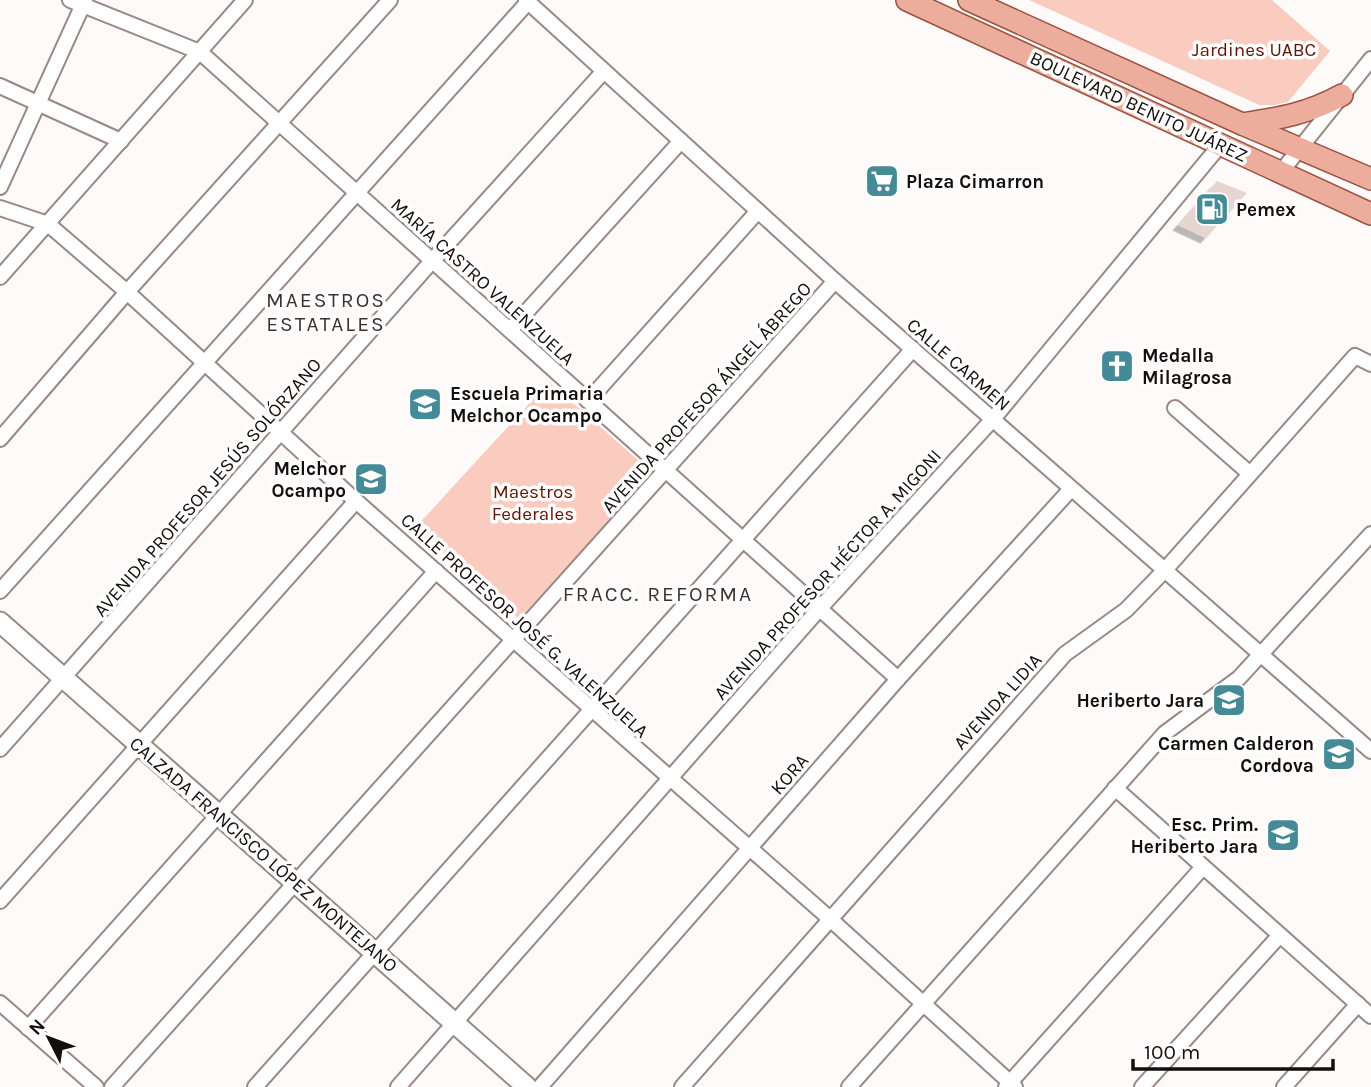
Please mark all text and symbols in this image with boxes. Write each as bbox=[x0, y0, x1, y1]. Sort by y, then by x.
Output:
park label: Jardines UABC bbox=[1192, 39, 1316, 61]
street label: BOULEVARD BENITO JUÁREZ bbox=[1026, 46, 1251, 167]
supermarket icon: Plaza Cimarron bbox=[863, 162, 901, 200]
place label: Plaza Cimarron bbox=[906, 171, 1044, 193]
fuel station icon: Pemex bbox=[1193, 190, 1231, 228]
street label: MARÍA CASTRO VALENZUELA bbox=[386, 193, 579, 370]
place label: Pemex bbox=[1236, 199, 1296, 221]
street label: AVENIDA PROFESOR ÁNGEL ÁBREGO bbox=[597, 277, 816, 518]
district label: MAESTROS ESTATALES bbox=[266, 288, 386, 336]
street label: CALLE CARMEN bbox=[902, 314, 1014, 416]
place label: Medalla Milagrosa bbox=[1142, 345, 1232, 389]
church icon: Medalla Milagrosa bbox=[1098, 347, 1136, 385]
street label: AVENIDA PROFESOR JESÚS SOLÓRZANO bbox=[89, 353, 326, 621]
place label: Escuela Primaria Melchor Ocampo bbox=[450, 383, 604, 427]
school or university icon: Escuela Primaria Melchor Ocampo bbox=[406, 385, 444, 423]
street label: AVENIDA PROFESOR HÉCTOR A. MIGONI bbox=[709, 444, 946, 704]
place label: Melchor Ocampo bbox=[271, 458, 347, 502]
school or university icon: Melchor Ocampo bbox=[352, 460, 390, 498]
park label: Maestros Federales bbox=[492, 481, 574, 525]
street label: CALLE PROFESOR JOSÉ G. VALENZUELA bbox=[396, 508, 653, 743]
district label: FRACC. REFORMA bbox=[563, 582, 753, 606]
street label: AVENIDA LIDIA bbox=[949, 649, 1046, 754]
school or university icon: Heriberto Jara bbox=[1210, 681, 1248, 719]
place label: Heriberto Jara bbox=[1076, 690, 1204, 712]
street label: CALZADA FRANCISCO LÓPEZ MONTEJANO bbox=[125, 732, 402, 977]
place label: Carmen Calderon Cordova bbox=[1158, 733, 1314, 777]
school or university icon: Carmen Calderon Cordova bbox=[1320, 735, 1358, 773]
street label: KORA bbox=[766, 750, 813, 799]
place label: Esc. Prim. Heriberto Jara bbox=[1130, 814, 1258, 858]
school or university icon: Esc. Prim. Heriberto Jara bbox=[1264, 816, 1302, 854]
north arrow bbox=[14, 1003, 84, 1073]
text: N bbox=[24, 1015, 50, 1040]
scale bar bbox=[1133, 1028, 1332, 1072]
text: 100 m bbox=[1144, 1040, 1201, 1064]

